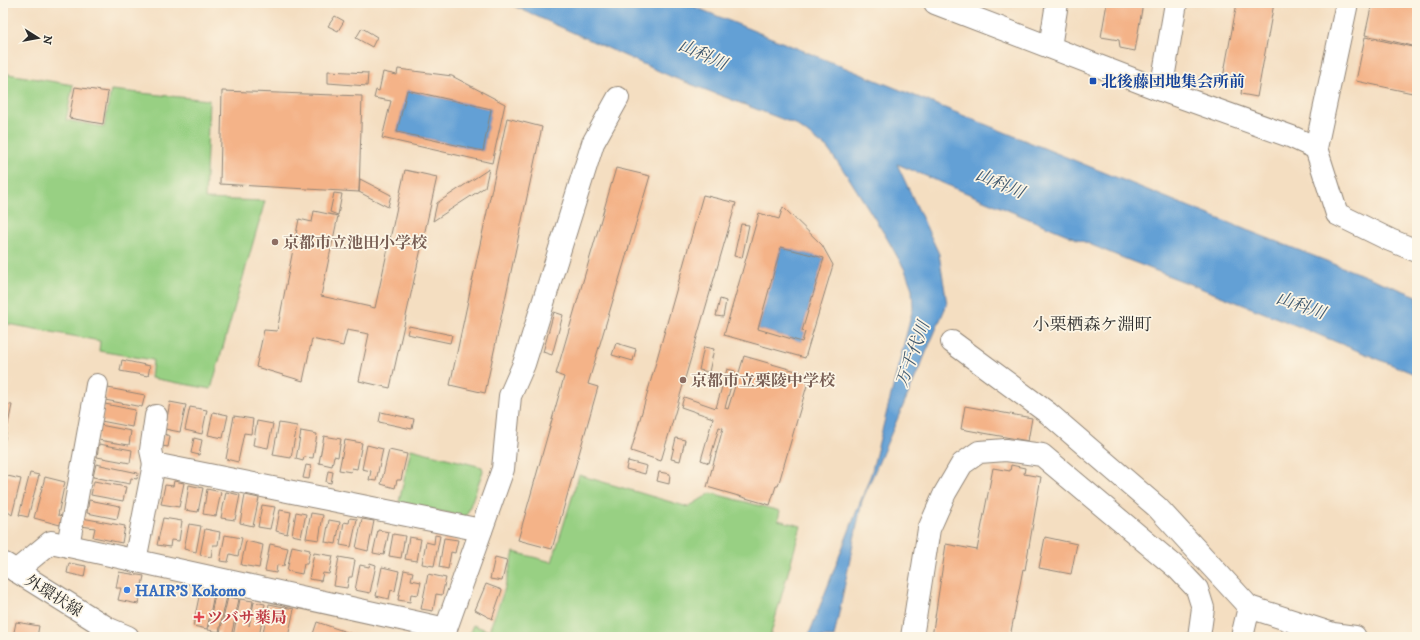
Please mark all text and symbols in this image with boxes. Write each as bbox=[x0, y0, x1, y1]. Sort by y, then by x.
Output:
north arrow bbox=[18, 18, 58, 58]
text: N bbox=[39, 34, 55, 45]
water label: 山科川 bbox=[675, 34, 732, 76]
place label: 北後藤団地集会所前 bbox=[1101, 72, 1245, 92]
marker: 北後藤団地集会所前 bbox=[1088, 76, 1098, 86]
water label: 山科川 bbox=[972, 164, 1029, 205]
place label: 京都市立池田小学校 bbox=[283, 233, 428, 253]
marker: 京都市立池田小学校 bbox=[270, 237, 280, 247]
water label: 山科川 bbox=[1273, 287, 1330, 325]
district label: 小栗栖森ケ淵町 bbox=[1033, 314, 1152, 336]
water label: 万千代川 bbox=[891, 317, 936, 390]
place label: 京都市立栗陵中学校 bbox=[691, 371, 836, 391]
marker: 京都市立栗陵中学校 bbox=[678, 375, 688, 385]
street label: 外環状線 bbox=[21, 570, 86, 621]
place label: HAIR'S Kokomo bbox=[135, 581, 246, 601]
marker: HAIR'S Kokomo bbox=[122, 585, 132, 595]
place label: ツバサ薬局 bbox=[207, 608, 287, 628]
marker: ツバサ薬局 bbox=[194, 612, 204, 622]

